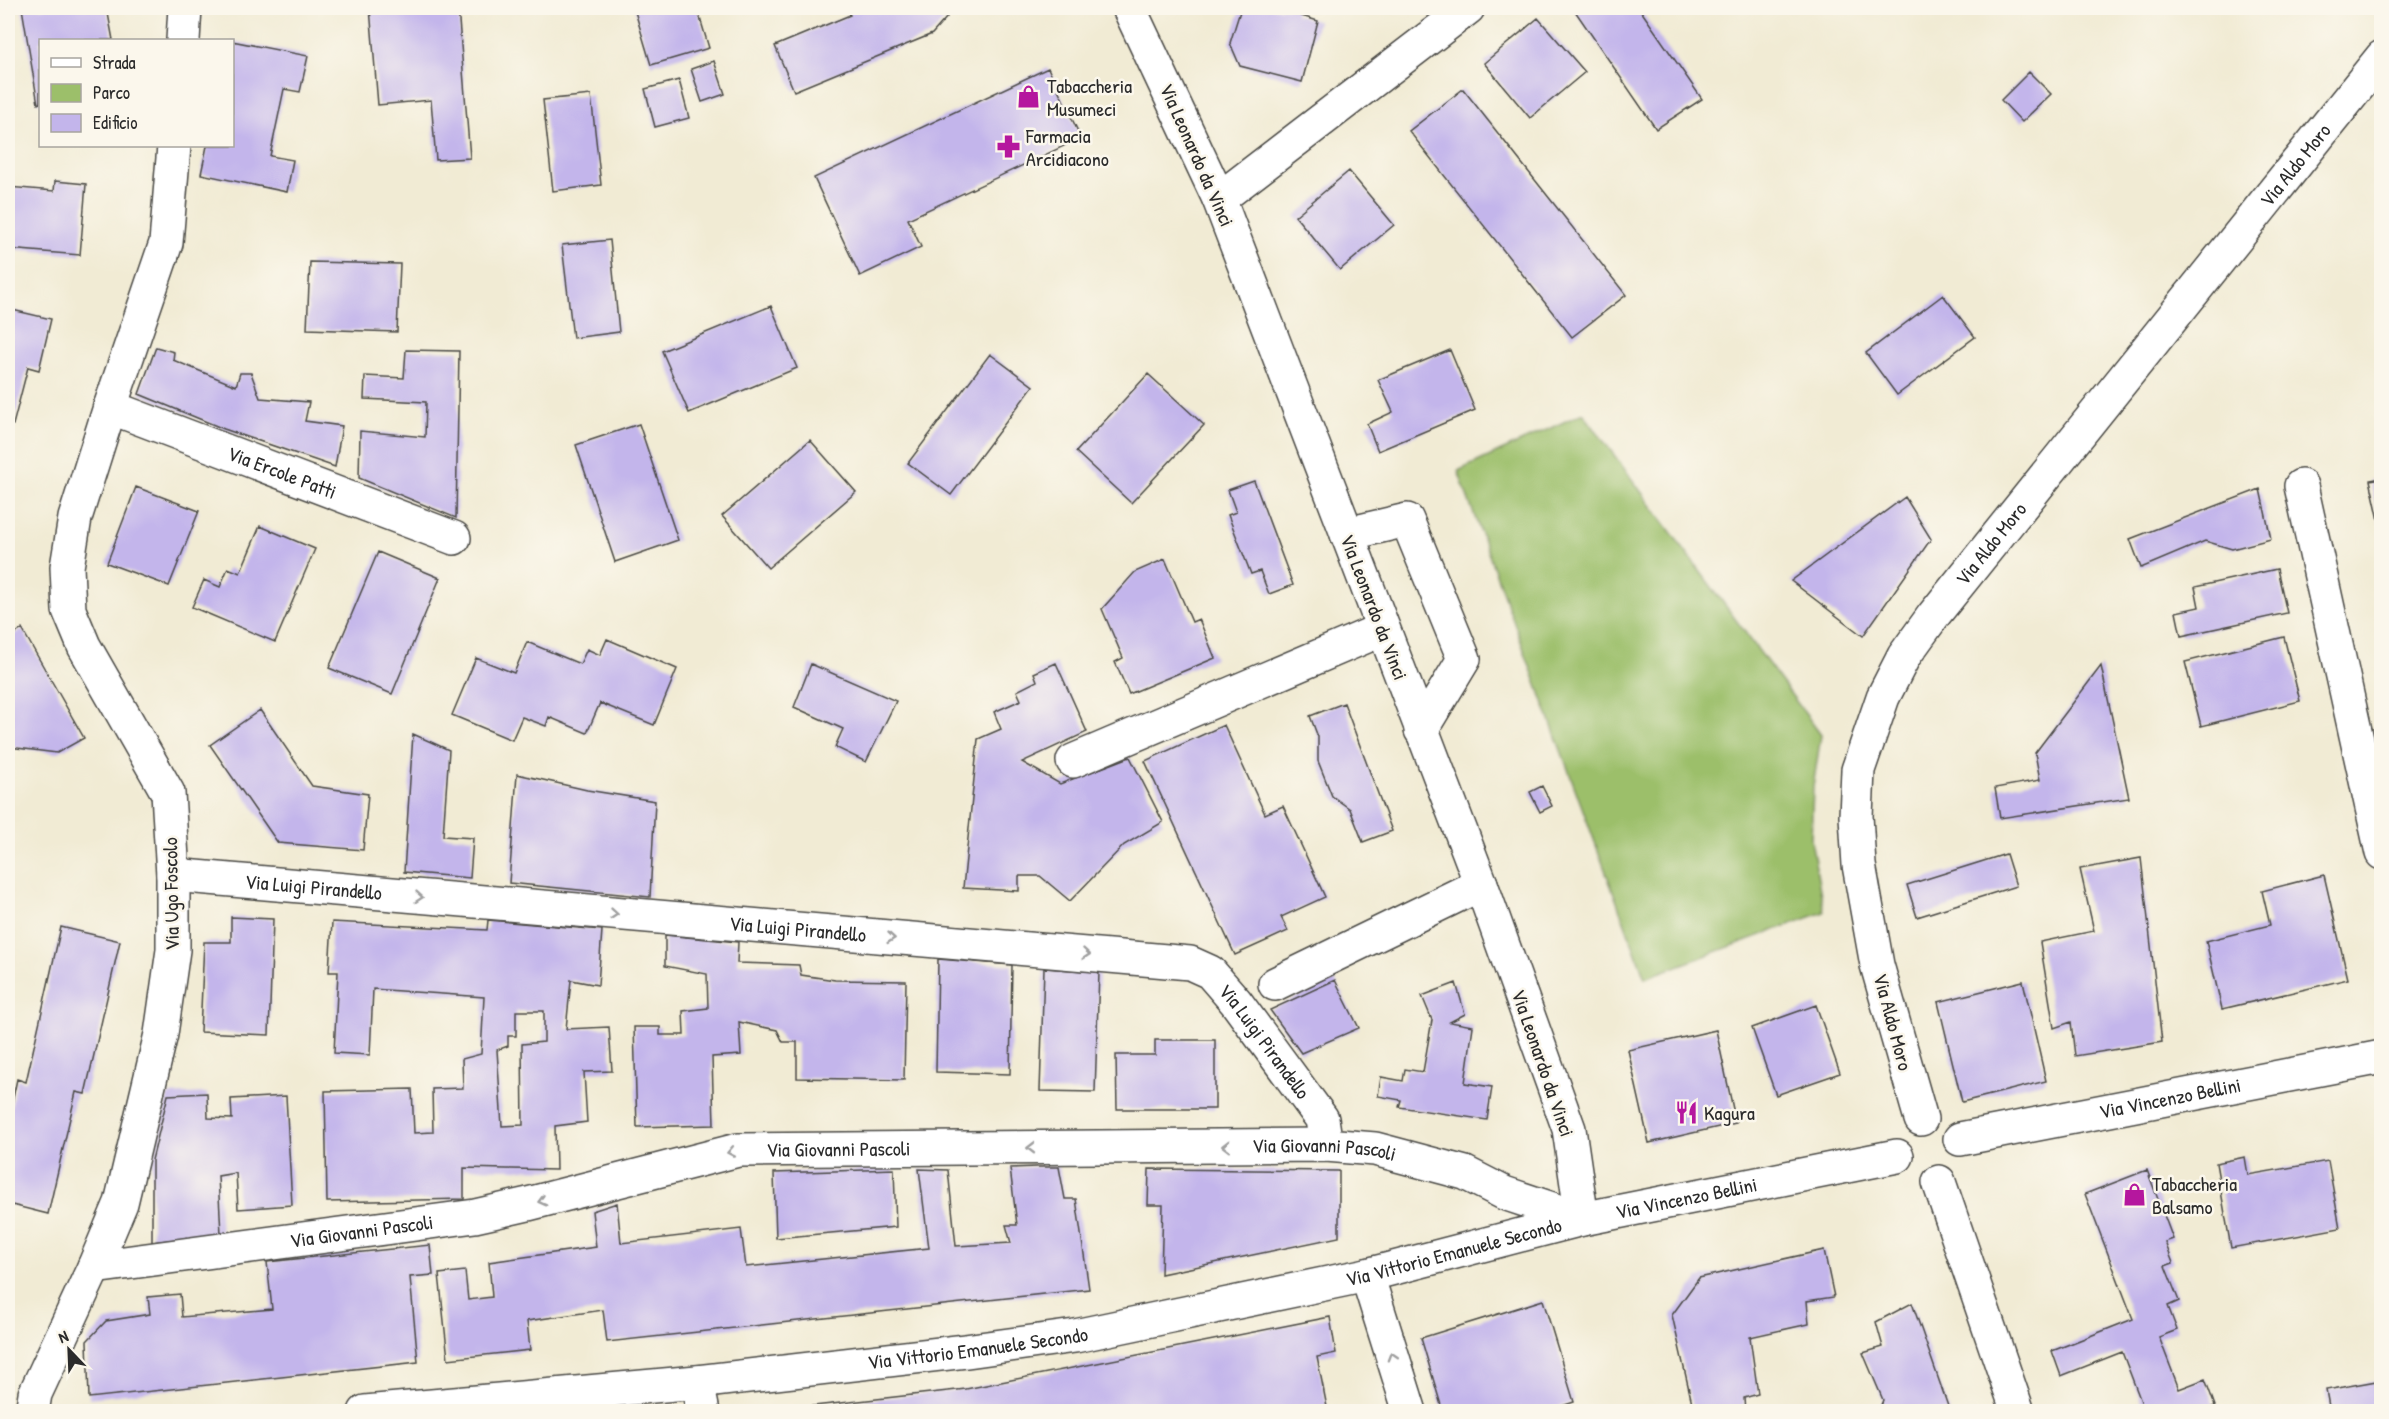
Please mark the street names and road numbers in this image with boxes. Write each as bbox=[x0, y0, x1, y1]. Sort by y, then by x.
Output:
street label: Via Leonardo da Vinci bbox=[1154, 79, 1241, 231]
street label: Via Aldo Moro bbox=[2253, 117, 2337, 212]
street label: Via Ercole Patti bbox=[224, 439, 340, 505]
street label: Via Aldo Moro bbox=[1949, 496, 2032, 591]
street label: Via Leonardo da Vinci bbox=[1334, 530, 1415, 684]
street label: Via Ugo Foscolo bbox=[156, 837, 185, 951]
street label: Via Luigi Pirandello bbox=[244, 867, 383, 906]
street label: Via Luigi Pirandello bbox=[728, 909, 867, 948]
street label: Via Aldo Moro bbox=[1868, 970, 1919, 1073]
street label: Via Luigi Pirandello bbox=[1213, 978, 1317, 1104]
street label: Via Leonardo da Vinci bbox=[1506, 986, 1581, 1140]
street label: Via Vincenzo Bellini bbox=[2097, 1071, 2243, 1125]
street label: Via Giovanni Pascoli bbox=[1252, 1131, 1399, 1167]
street label: Via Giovanni Pascoli bbox=[766, 1135, 911, 1163]
street label: Via Vincenzo Bellini bbox=[1613, 1170, 1759, 1225]
street label: Via Giovanni Pascoli bbox=[288, 1208, 435, 1254]
street label: Via Vittorio Emanuele Secondo bbox=[1343, 1211, 1564, 1292]
street label: Via Vittorio Emanuele Secondo bbox=[866, 1320, 1090, 1375]

